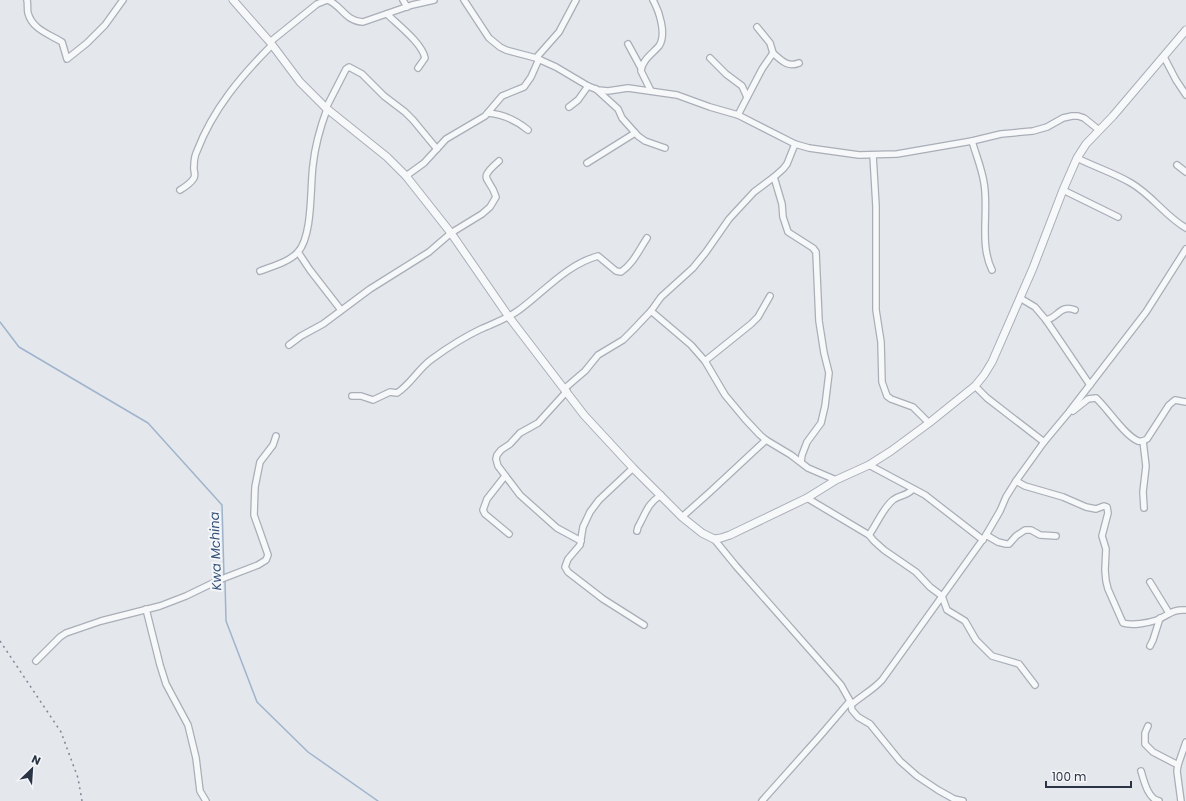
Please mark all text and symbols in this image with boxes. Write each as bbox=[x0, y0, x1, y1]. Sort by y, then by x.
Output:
water label: Kwa Mchina bbox=[205, 511, 226, 591]
north arrow bbox=[12, 749, 52, 789]
text: N bbox=[29, 751, 43, 769]
scale bar bbox=[1046, 763, 1131, 789]
text: 100 m bbox=[1052, 768, 1086, 785]

